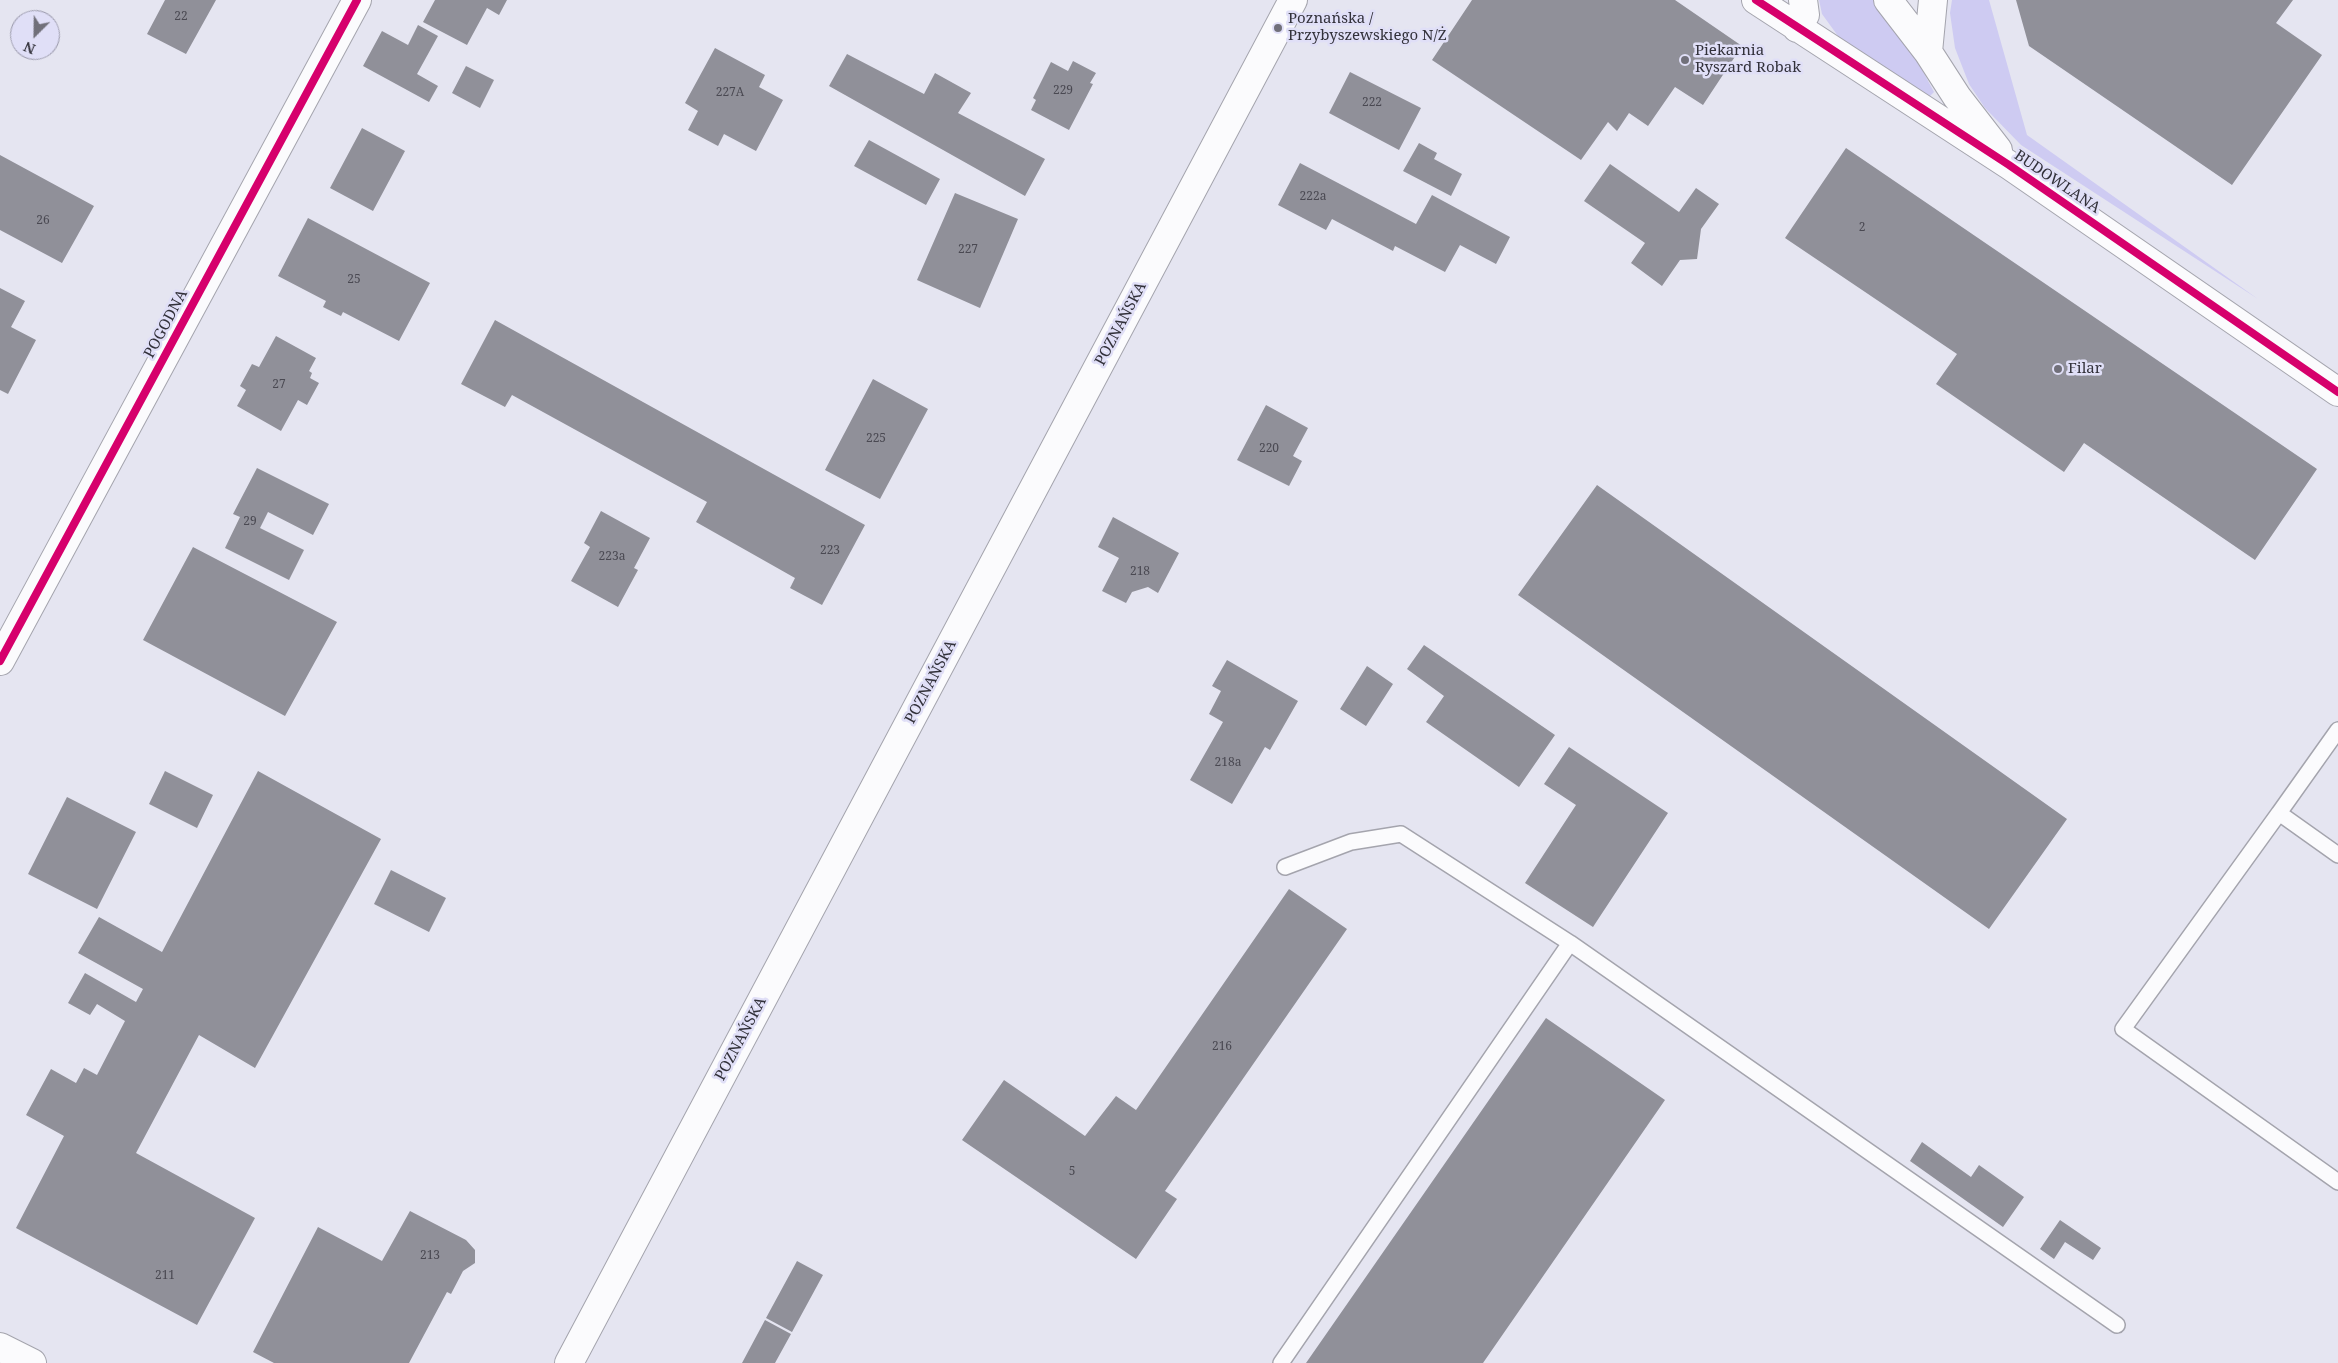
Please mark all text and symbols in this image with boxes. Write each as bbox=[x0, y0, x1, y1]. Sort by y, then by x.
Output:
north arrow bbox=[10, 10, 60, 60]
house number: 22 bbox=[174, 10, 188, 24]
place label: Poznańska / Przybyszewskiego N/Ż bbox=[1288, 10, 1447, 45]
marker: Poznańska / Przybyszewskiego N/Ż bbox=[1272, 22, 1284, 34]
text: N bbox=[21, 37, 38, 59]
place label: Piekarnia Ryszard Robak bbox=[1695, 42, 1801, 77]
marker: Piekarnia Ryszard Robak bbox=[1679, 54, 1691, 66]
house number: 229 bbox=[1053, 84, 1073, 98]
house number: 227A bbox=[716, 86, 744, 100]
house number: 222 bbox=[1362, 96, 1382, 110]
street label: BUDOWLANA bbox=[2011, 147, 2103, 217]
house number: 222a bbox=[1300, 190, 1326, 204]
house number: 26 bbox=[36, 214, 50, 228]
house number: 2 bbox=[1859, 221, 1865, 235]
house number: 227 bbox=[958, 243, 978, 257]
house number: 25 bbox=[347, 273, 361, 287]
street label: POZNAŃSKA bbox=[1092, 279, 1150, 369]
street label: POGODNA bbox=[140, 287, 192, 361]
place label: Filar bbox=[2068, 360, 2102, 378]
marker: Filar bbox=[2052, 363, 2064, 375]
house number: 27 bbox=[272, 378, 286, 392]
house number: 225 bbox=[866, 432, 886, 446]
house number: 220 bbox=[1259, 442, 1279, 456]
house number: 29 bbox=[243, 515, 257, 529]
house number: 223 bbox=[820, 544, 840, 558]
house number: 223a bbox=[599, 550, 625, 564]
house number: 218 bbox=[1130, 565, 1150, 579]
street label: POZNAŃSKA bbox=[902, 637, 960, 727]
house number: 218a bbox=[1215, 756, 1241, 770]
street label: POZNAŃSKA bbox=[712, 994, 770, 1084]
house number: 216 bbox=[1212, 1040, 1232, 1054]
house number: 5 bbox=[1069, 1165, 1075, 1179]
house number: 213 bbox=[420, 1249, 440, 1263]
house number: 211 bbox=[155, 1269, 175, 1283]

